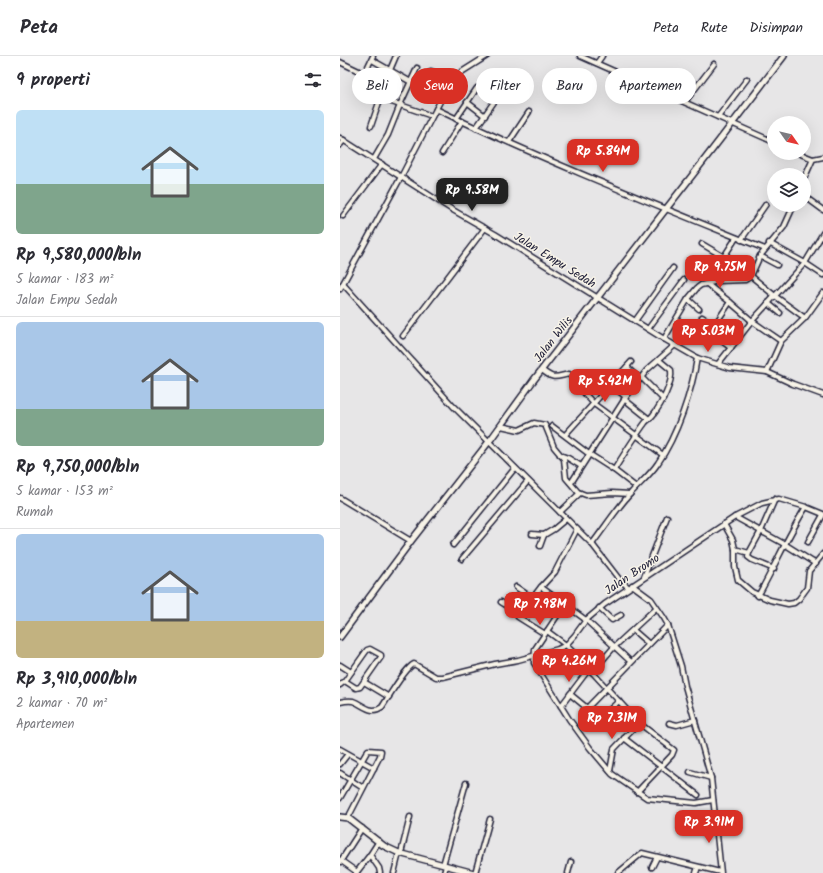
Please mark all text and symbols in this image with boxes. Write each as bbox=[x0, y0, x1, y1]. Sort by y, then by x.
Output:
text: Peta bbox=[20, 13, 58, 43]
text: Peta bbox=[653, 17, 679, 39]
text: Rute bbox=[701, 17, 727, 39]
text: Disimpan bbox=[749, 17, 803, 39]
text: 9 properti bbox=[16, 67, 90, 94]
chip: Beli bbox=[352, 68, 402, 104]
chip: Sewa bbox=[410, 68, 468, 104]
chip: Filter bbox=[476, 68, 534, 104]
chip: Baru bbox=[542, 68, 597, 104]
chip: Apartemen bbox=[605, 68, 696, 104]
icon: filters bbox=[302, 69, 324, 91]
north arrow bbox=[767, 116, 811, 160]
map controls bbox=[767, 116, 811, 212]
icon: home bbox=[134, 136, 206, 208]
pin: Rp 5.84M bbox=[562, 139, 644, 173]
text: Rp 5.84M bbox=[576, 141, 630, 162]
button: layers bbox=[767, 168, 811, 212]
pin: Rp 9.58M bbox=[431, 178, 513, 212]
text: Rp 9.58M bbox=[445, 180, 499, 201]
street label: Jalan Empu Sedah bbox=[510, 228, 600, 293]
text: Rp 9,580,000/bln bbox=[16, 242, 141, 269]
pin: Rp 9.75M bbox=[679, 255, 761, 289]
text: Rp 9.75M bbox=[694, 257, 746, 278]
text: 5 kamar · 183 m² bbox=[16, 269, 114, 290]
text: Jalan Empu Sedah bbox=[16, 290, 118, 311]
street label: Jalan Wilis bbox=[529, 312, 578, 367]
pin: Rp 5.03M bbox=[667, 319, 749, 353]
text: Rp 5.03M bbox=[681, 321, 735, 342]
icon: home bbox=[134, 348, 206, 420]
pin: Rp 5.42M bbox=[564, 369, 646, 403]
text: Rp 5.42M bbox=[578, 371, 632, 392]
text: Rp 9,750,000/bln bbox=[16, 454, 139, 481]
text: 5 kamar · 153 m² bbox=[16, 481, 113, 502]
text: Rumah bbox=[16, 502, 53, 523]
street label: Jalan Bromo bbox=[601, 549, 664, 600]
icon: home bbox=[134, 560, 206, 632]
pin: Rp 7.98M bbox=[499, 592, 581, 626]
text: Rp 7.98M bbox=[513, 594, 567, 615]
pin: Rp 4.26M bbox=[528, 649, 610, 683]
text: Rp 4.26M bbox=[542, 651, 596, 672]
text: Rp 3,910,000/bln bbox=[16, 666, 137, 693]
text: 2 kamar · 70 m² bbox=[16, 693, 107, 714]
pin: Rp 7.31M bbox=[571, 706, 653, 740]
text: Rp 7.31M bbox=[587, 708, 637, 729]
text: Apartemen bbox=[16, 714, 75, 735]
pin: Rp 3.91M bbox=[668, 810, 750, 844]
text: Rp 3.91M bbox=[684, 812, 734, 833]

